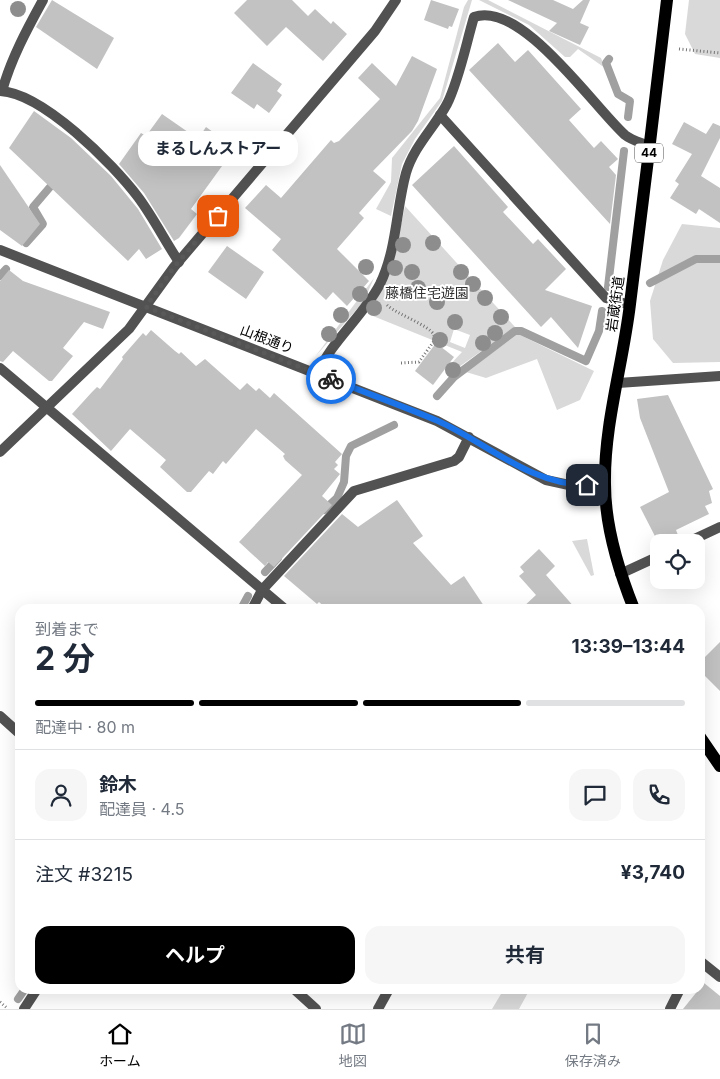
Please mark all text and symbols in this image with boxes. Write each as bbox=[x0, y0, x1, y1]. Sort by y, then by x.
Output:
callout: まるしんストアー bbox=[138, 131, 298, 166]
text: まるしんストアー bbox=[154, 138, 282, 158]
road number: 44 bbox=[635, 144, 663, 162]
pin bbox=[197, 195, 239, 237]
icon: bag bbox=[204, 202, 232, 230]
street label: 岩蔵街道 bbox=[602, 275, 627, 333]
park label: 藤橋住宅遊園 bbox=[385, 284, 469, 301]
street label: 山根通り bbox=[238, 321, 296, 357]
courier bbox=[306, 354, 356, 404]
icon: bike bbox=[317, 365, 345, 393]
pin bbox=[566, 464, 608, 506]
icon: home bbox=[573, 471, 601, 499]
map controls bbox=[650, 534, 705, 589]
button: locate bbox=[650, 534, 705, 589]
text: 到着まで bbox=[35, 619, 99, 639]
text: 13:39–13:44 bbox=[572, 635, 685, 658]
text: 2 分 bbox=[35, 639, 95, 678]
text: 配達中 · 80 m bbox=[35, 717, 135, 737]
button: person bbox=[35, 769, 87, 821]
button: chat bbox=[569, 769, 621, 821]
button: phone bbox=[633, 769, 685, 821]
text: 鈴木 bbox=[99, 773, 137, 796]
text: 配達員 · 4.5 bbox=[99, 799, 185, 819]
text: ¥3,740 bbox=[621, 861, 685, 884]
text: 注文 #3215 bbox=[35, 863, 133, 886]
button: ヘルプ bbox=[35, 926, 355, 984]
button: 共有 bbox=[365, 926, 685, 984]
tab: ホーム bbox=[99, 1020, 141, 1070]
tab: 地図 bbox=[339, 1020, 367, 1070]
tab: 保存済み bbox=[565, 1020, 621, 1070]

